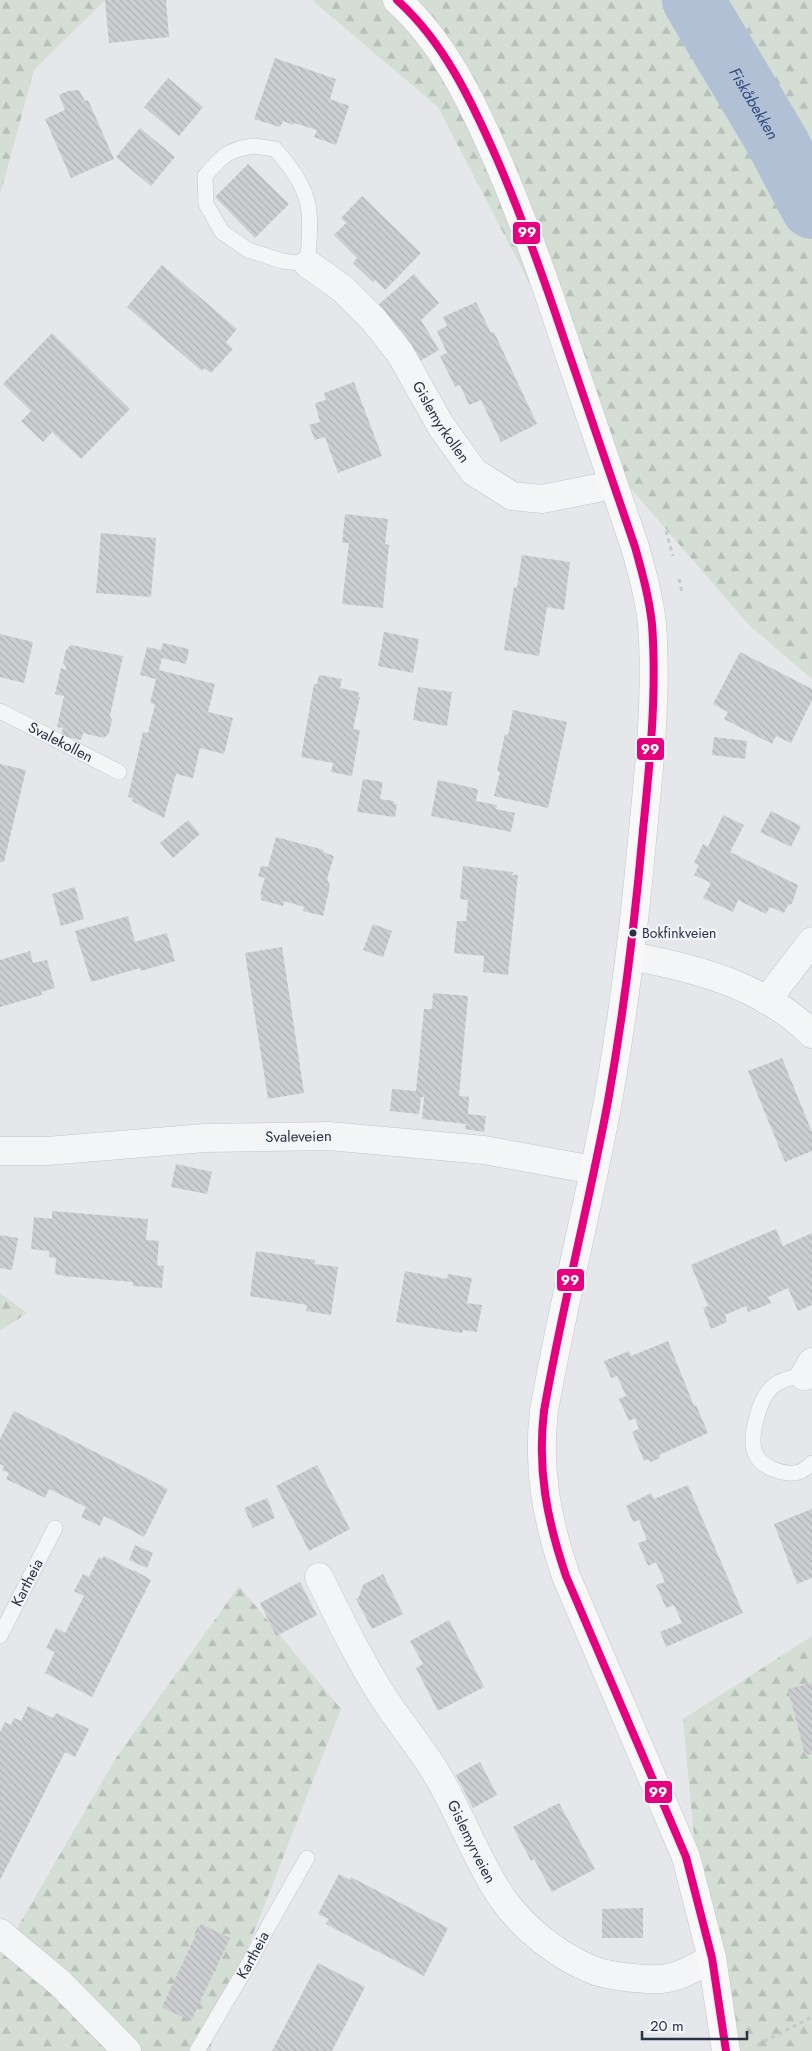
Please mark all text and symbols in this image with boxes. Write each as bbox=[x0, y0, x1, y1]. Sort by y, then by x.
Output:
water label: Fiskåbekken bbox=[724, 63, 785, 144]
line badge: 99 bbox=[512, 221, 541, 245]
text: 99 bbox=[518, 222, 536, 242]
street label: Gislemyrkollen bbox=[407, 377, 475, 467]
street label: Svalekollen bbox=[24, 716, 97, 768]
line badge: 99 bbox=[636, 737, 665, 761]
text: 99 bbox=[641, 739, 659, 759]
place label: Bokfinkveien bbox=[642, 923, 716, 943]
marker: Bokfinkveien bbox=[628, 928, 638, 938]
street label: Svaleveien bbox=[265, 1125, 332, 1148]
line badge: 99 bbox=[556, 1268, 585, 1292]
text: 99 bbox=[561, 1270, 579, 1290]
street label: Kartheia bbox=[6, 1555, 49, 1610]
line badge: 99 bbox=[644, 1780, 673, 1804]
text: 99 bbox=[649, 1782, 667, 1802]
street label: Gislemyrveien bbox=[442, 1796, 501, 1887]
street label: Kartheia bbox=[231, 1927, 275, 1983]
scale bar bbox=[642, 2008, 747, 2040]
text: 20 m bbox=[650, 2015, 684, 2037]

